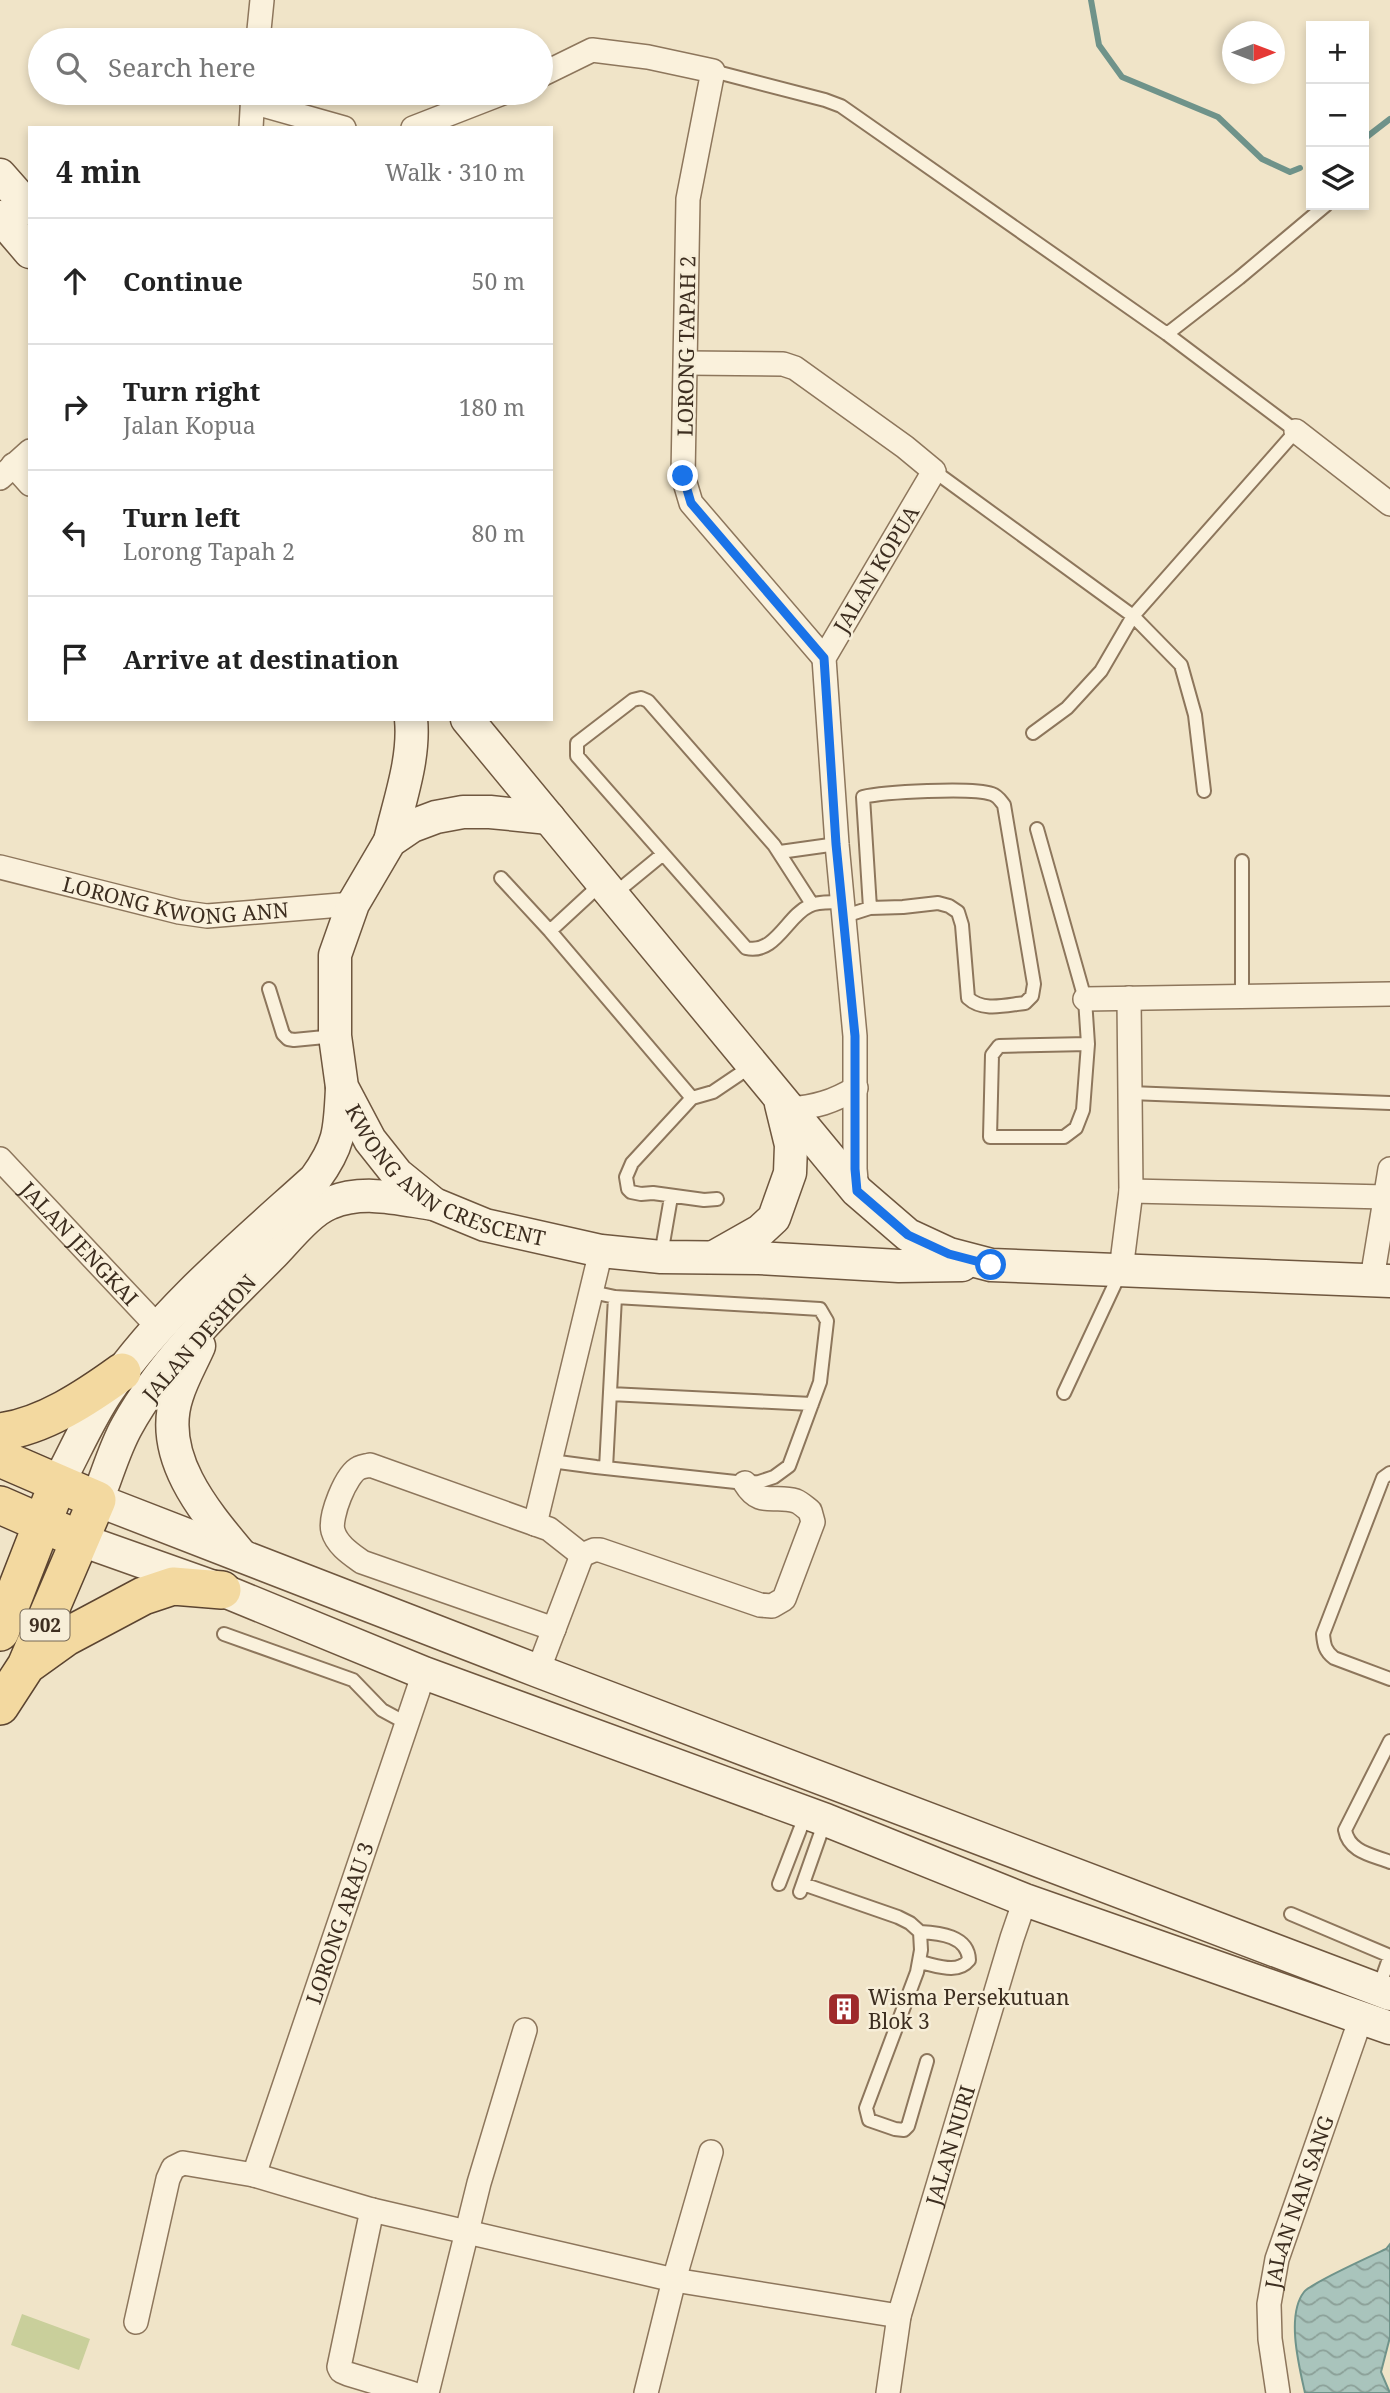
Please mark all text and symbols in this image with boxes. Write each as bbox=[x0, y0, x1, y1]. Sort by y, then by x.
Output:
north arrow bbox=[1222, 21, 1285, 84]
map controls bbox=[1306, 21, 1369, 210]
button: + bbox=[1306, 21, 1369, 84]
search box bbox=[28, 28, 553, 105]
icon: search bbox=[52, 48, 90, 86]
text: Search here bbox=[108, 49, 256, 85]
button: − bbox=[1306, 84, 1369, 147]
button: layers bbox=[1306, 147, 1369, 210]
text: 4 min bbox=[56, 151, 141, 192]
text: Walk · 310 m bbox=[385, 156, 525, 188]
street label: LORONG TAPAH 2 bbox=[670, 255, 702, 437]
icon: ahead bbox=[56, 262, 94, 300]
text: Continue bbox=[123, 263, 243, 299]
text: 50 m bbox=[472, 265, 525, 297]
text: Turn right bbox=[123, 373, 260, 409]
icon: right bbox=[56, 388, 94, 426]
text: 180 m bbox=[459, 391, 525, 423]
text: Jalan Kopua bbox=[123, 409, 256, 441]
route end bbox=[667, 460, 698, 491]
text: Turn left bbox=[123, 499, 240, 535]
street label: JALAN KOPUA bbox=[826, 500, 925, 639]
icon: left bbox=[56, 514, 94, 552]
text: 80 m bbox=[472, 517, 525, 549]
text: Lorong Tapah 2 bbox=[123, 535, 295, 567]
icon: arrive bbox=[56, 640, 94, 678]
text: Arrive at destination bbox=[123, 641, 399, 677]
street label: LORONG KWONG ANN bbox=[60, 869, 290, 930]
street label: KWONG ANN CRESCENT bbox=[339, 1099, 548, 1252]
street label: JALAN JENGKAI bbox=[14, 1175, 145, 1312]
route start bbox=[975, 1249, 1006, 1280]
street label: JALAN DESHON bbox=[135, 1269, 262, 1408]
road number: 902 bbox=[20, 1610, 70, 1640]
street label: LORONG ARAU 3 bbox=[299, 1838, 380, 2008]
place label: Wisma Persekutuan Blok 3 bbox=[868, 1983, 1070, 2035]
building icon: Wisma Persekutuan Blok 3 bbox=[825, 1990, 863, 2028]
street label: JALAN NURI bbox=[919, 2082, 981, 2210]
street label: JALAN NAN SANG bbox=[1258, 2112, 1340, 2292]

